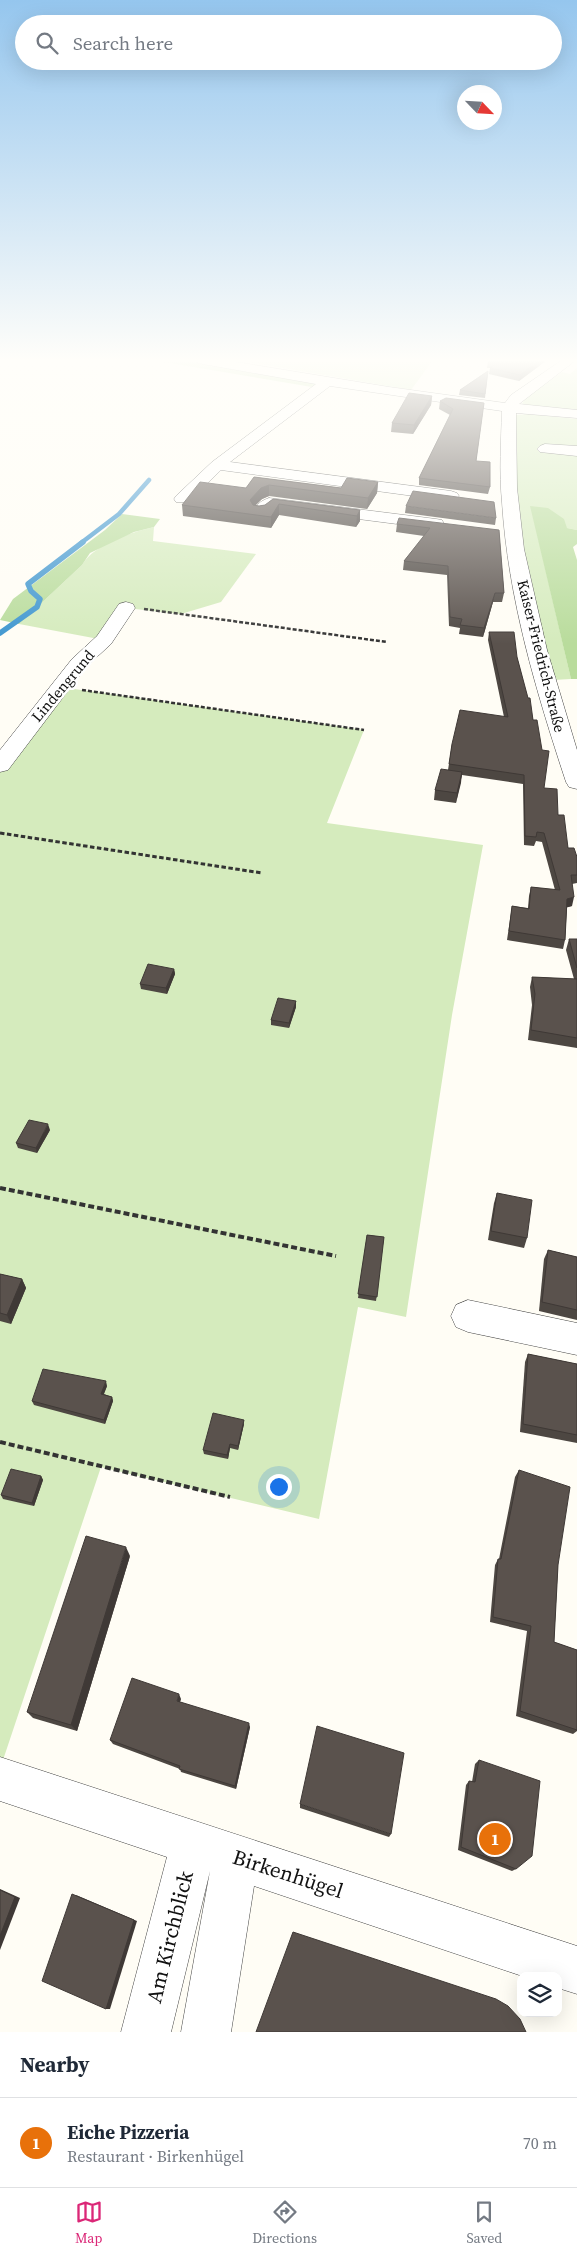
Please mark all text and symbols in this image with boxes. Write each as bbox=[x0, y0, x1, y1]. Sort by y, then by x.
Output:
search box bbox=[15, 15, 562, 70]
icon: search bbox=[33, 29, 61, 57]
text: Search here bbox=[73, 30, 173, 56]
north arrow bbox=[457, 85, 502, 130]
street label: Kaiser-Friedrich-Straße bbox=[512, 577, 571, 735]
street label: Lindengrund bbox=[26, 645, 99, 726]
your location bbox=[266, 1474, 292, 1500]
pin: 1 bbox=[479, 1820, 511, 1858]
street label: Birkenhügel bbox=[229, 1842, 347, 1905]
street label: Am Kirchblick bbox=[139, 1867, 200, 2006]
map controls bbox=[517, 1972, 562, 2017]
button: layers bbox=[517, 1972, 562, 2017]
text: Nearby bbox=[20, 2050, 90, 2079]
text: Eiche Pizzeria bbox=[67, 2119, 189, 2145]
text: 1 bbox=[32, 2132, 40, 2154]
text: 70 m bbox=[523, 2132, 557, 2154]
text: Restaurant · Birkenhügel bbox=[67, 2145, 244, 2167]
tab: Map bbox=[75, 2198, 103, 2248]
tab: Directions bbox=[252, 2198, 317, 2248]
tab: Saved bbox=[466, 2198, 502, 2248]

